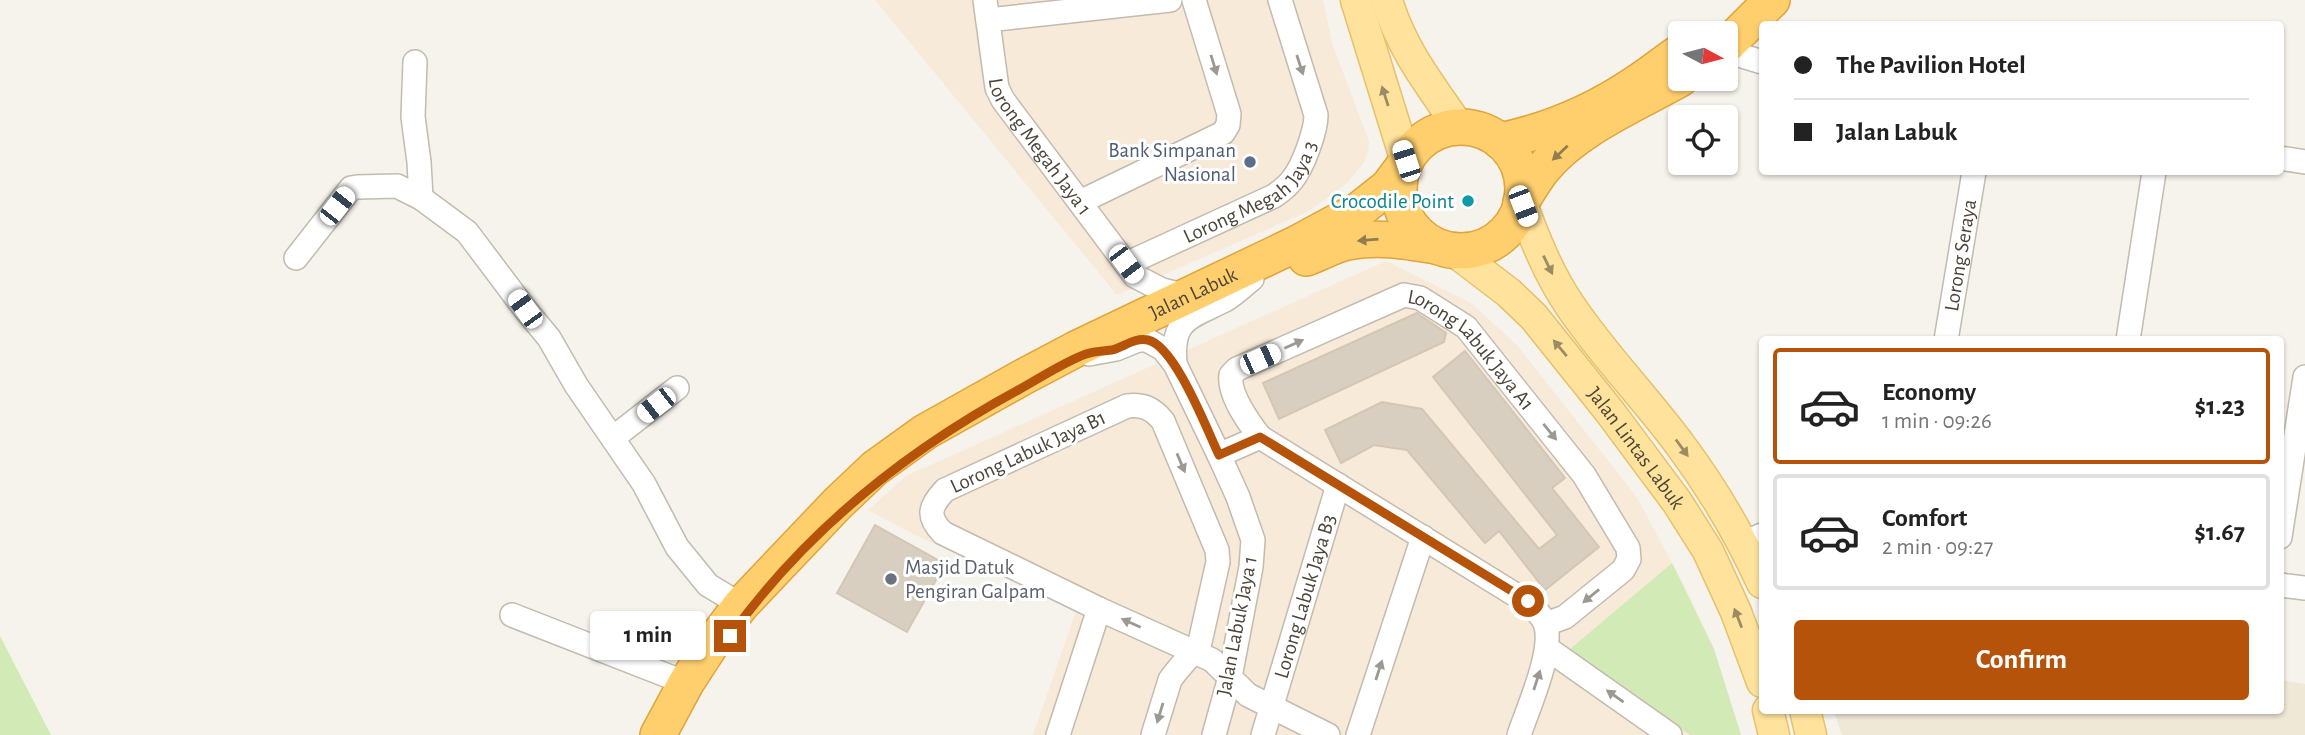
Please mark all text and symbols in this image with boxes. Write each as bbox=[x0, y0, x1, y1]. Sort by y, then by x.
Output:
north arrow bbox=[1668, 21, 1738, 91]
map controls bbox=[1668, 21, 1738, 175]
text: The Pavilion Hotel bbox=[1836, 52, 2026, 78]
one-way arrow bbox=[1210, 55, 1220, 76]
one-way arrow bbox=[1295, 55, 1306, 76]
street label: Lorong Megah Jaya 1 bbox=[985, 77, 1096, 219]
one-way arrow bbox=[1379, 85, 1390, 106]
button: locate bbox=[1668, 105, 1738, 175]
text: Jalan Labuk bbox=[1836, 119, 1957, 145]
street label: Lorong Megah Jaya 3 bbox=[1180, 138, 1321, 247]
car bbox=[1390, 138, 1423, 184]
place label: Bank Simpanan Nasional bbox=[1108, 140, 1236, 185]
one-way arrow bbox=[1552, 144, 1569, 160]
marker: Bank Simpanan Nasional bbox=[1242, 154, 1258, 170]
car bbox=[316, 183, 359, 229]
car bbox=[1506, 183, 1541, 229]
place label: Crocodile Point bbox=[1331, 191, 1454, 212]
marker: Crocodile Point bbox=[1460, 193, 1476, 209]
street label: Lorong Seraya bbox=[1940, 197, 1980, 313]
one-way arrow bbox=[1357, 235, 1379, 246]
car bbox=[1105, 241, 1148, 287]
one-way arrow bbox=[1543, 255, 1554, 275]
street label: Jalan Labuk bbox=[1146, 263, 1241, 323]
street label: Lorong Labuk Jaya A1 bbox=[1406, 285, 1539, 414]
car bbox=[505, 286, 546, 332]
one-way arrow bbox=[1284, 338, 1305, 349]
one-way arrow bbox=[1552, 339, 1567, 357]
car bbox=[1237, 341, 1284, 377]
icon: car bbox=[1798, 375, 1861, 438]
text: Economy bbox=[1882, 379, 1976, 405]
street label: Jalan Lintas Labuk bbox=[1584, 383, 1689, 513]
car bbox=[633, 384, 680, 426]
text: $1.23 bbox=[2195, 393, 2245, 419]
street label: Lorong Labuk Jaya B1 bbox=[947, 407, 1109, 497]
text: 1 min · 09:26 bbox=[1882, 410, 1992, 433]
one-way arrow bbox=[1542, 423, 1557, 441]
one-way arrow bbox=[1675, 439, 1689, 457]
one-way arrow bbox=[1175, 453, 1187, 473]
icon: car bbox=[1798, 501, 1861, 564]
text: Comfort bbox=[1882, 505, 1967, 531]
street label: Lorong Labuk Jaya B3 bbox=[1270, 512, 1339, 681]
text: $1.67 bbox=[2194, 519, 2245, 545]
text: 2 min · 09:27 bbox=[1882, 536, 1993, 559]
street label: Jalan Labuk Jaya 1 bbox=[1213, 554, 1261, 698]
place label: Masjid Datuk Pengiran Galpam bbox=[905, 557, 1046, 602]
marker: Masjid Datuk Pengiran Galpam bbox=[883, 571, 899, 587]
route start bbox=[1512, 585, 1544, 617]
one-way arrow bbox=[1582, 588, 1599, 603]
one-way arrow bbox=[1733, 607, 1744, 628]
callout: 1 min bbox=[590, 612, 706, 660]
one-way arrow bbox=[1121, 617, 1141, 629]
route end bbox=[714, 620, 746, 652]
button: Confirm bbox=[1794, 620, 2249, 700]
text: 1 min bbox=[624, 624, 672, 647]
one-way arrow bbox=[1374, 660, 1385, 681]
one-way arrow bbox=[1532, 670, 1543, 691]
one-way arrow bbox=[1606, 689, 1624, 703]
one-way arrow bbox=[1154, 703, 1164, 724]

